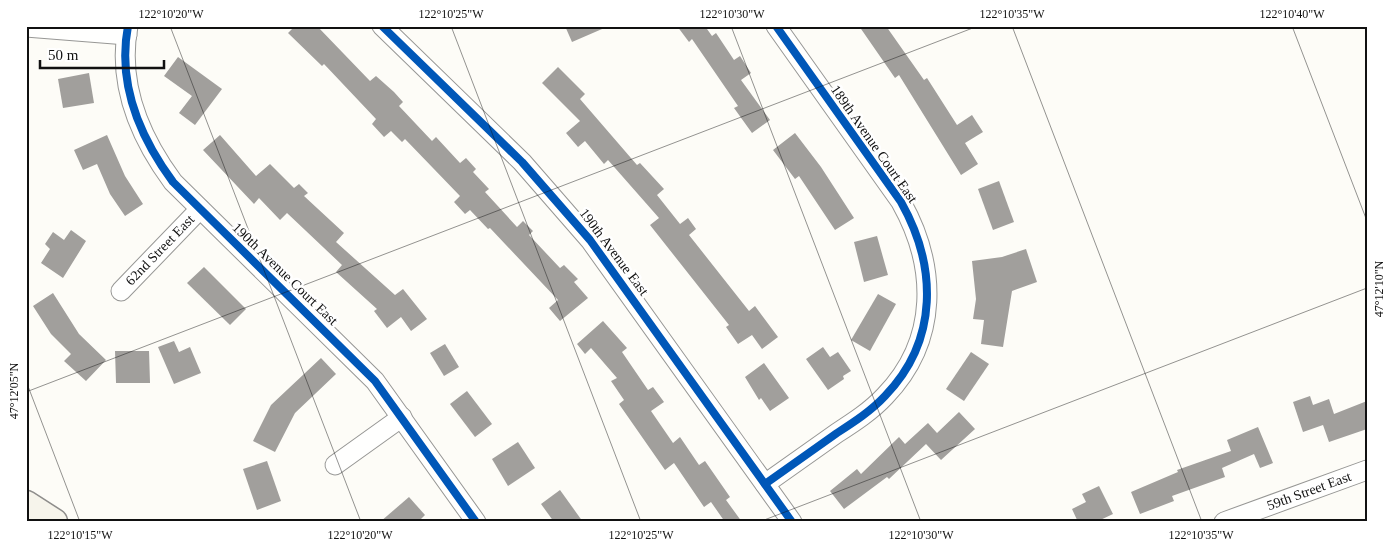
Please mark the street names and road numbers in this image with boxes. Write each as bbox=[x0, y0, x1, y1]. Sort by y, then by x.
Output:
street label: 189th Avenue Court East bbox=[828, 82, 920, 206]
street label: 190th Avenue East bbox=[576, 206, 652, 298]
street label: 62nd Street East bbox=[123, 212, 197, 288]
street label: 190th Avenue Court East bbox=[229, 220, 341, 328]
street label: 59th Street East bbox=[1265, 469, 1353, 513]

